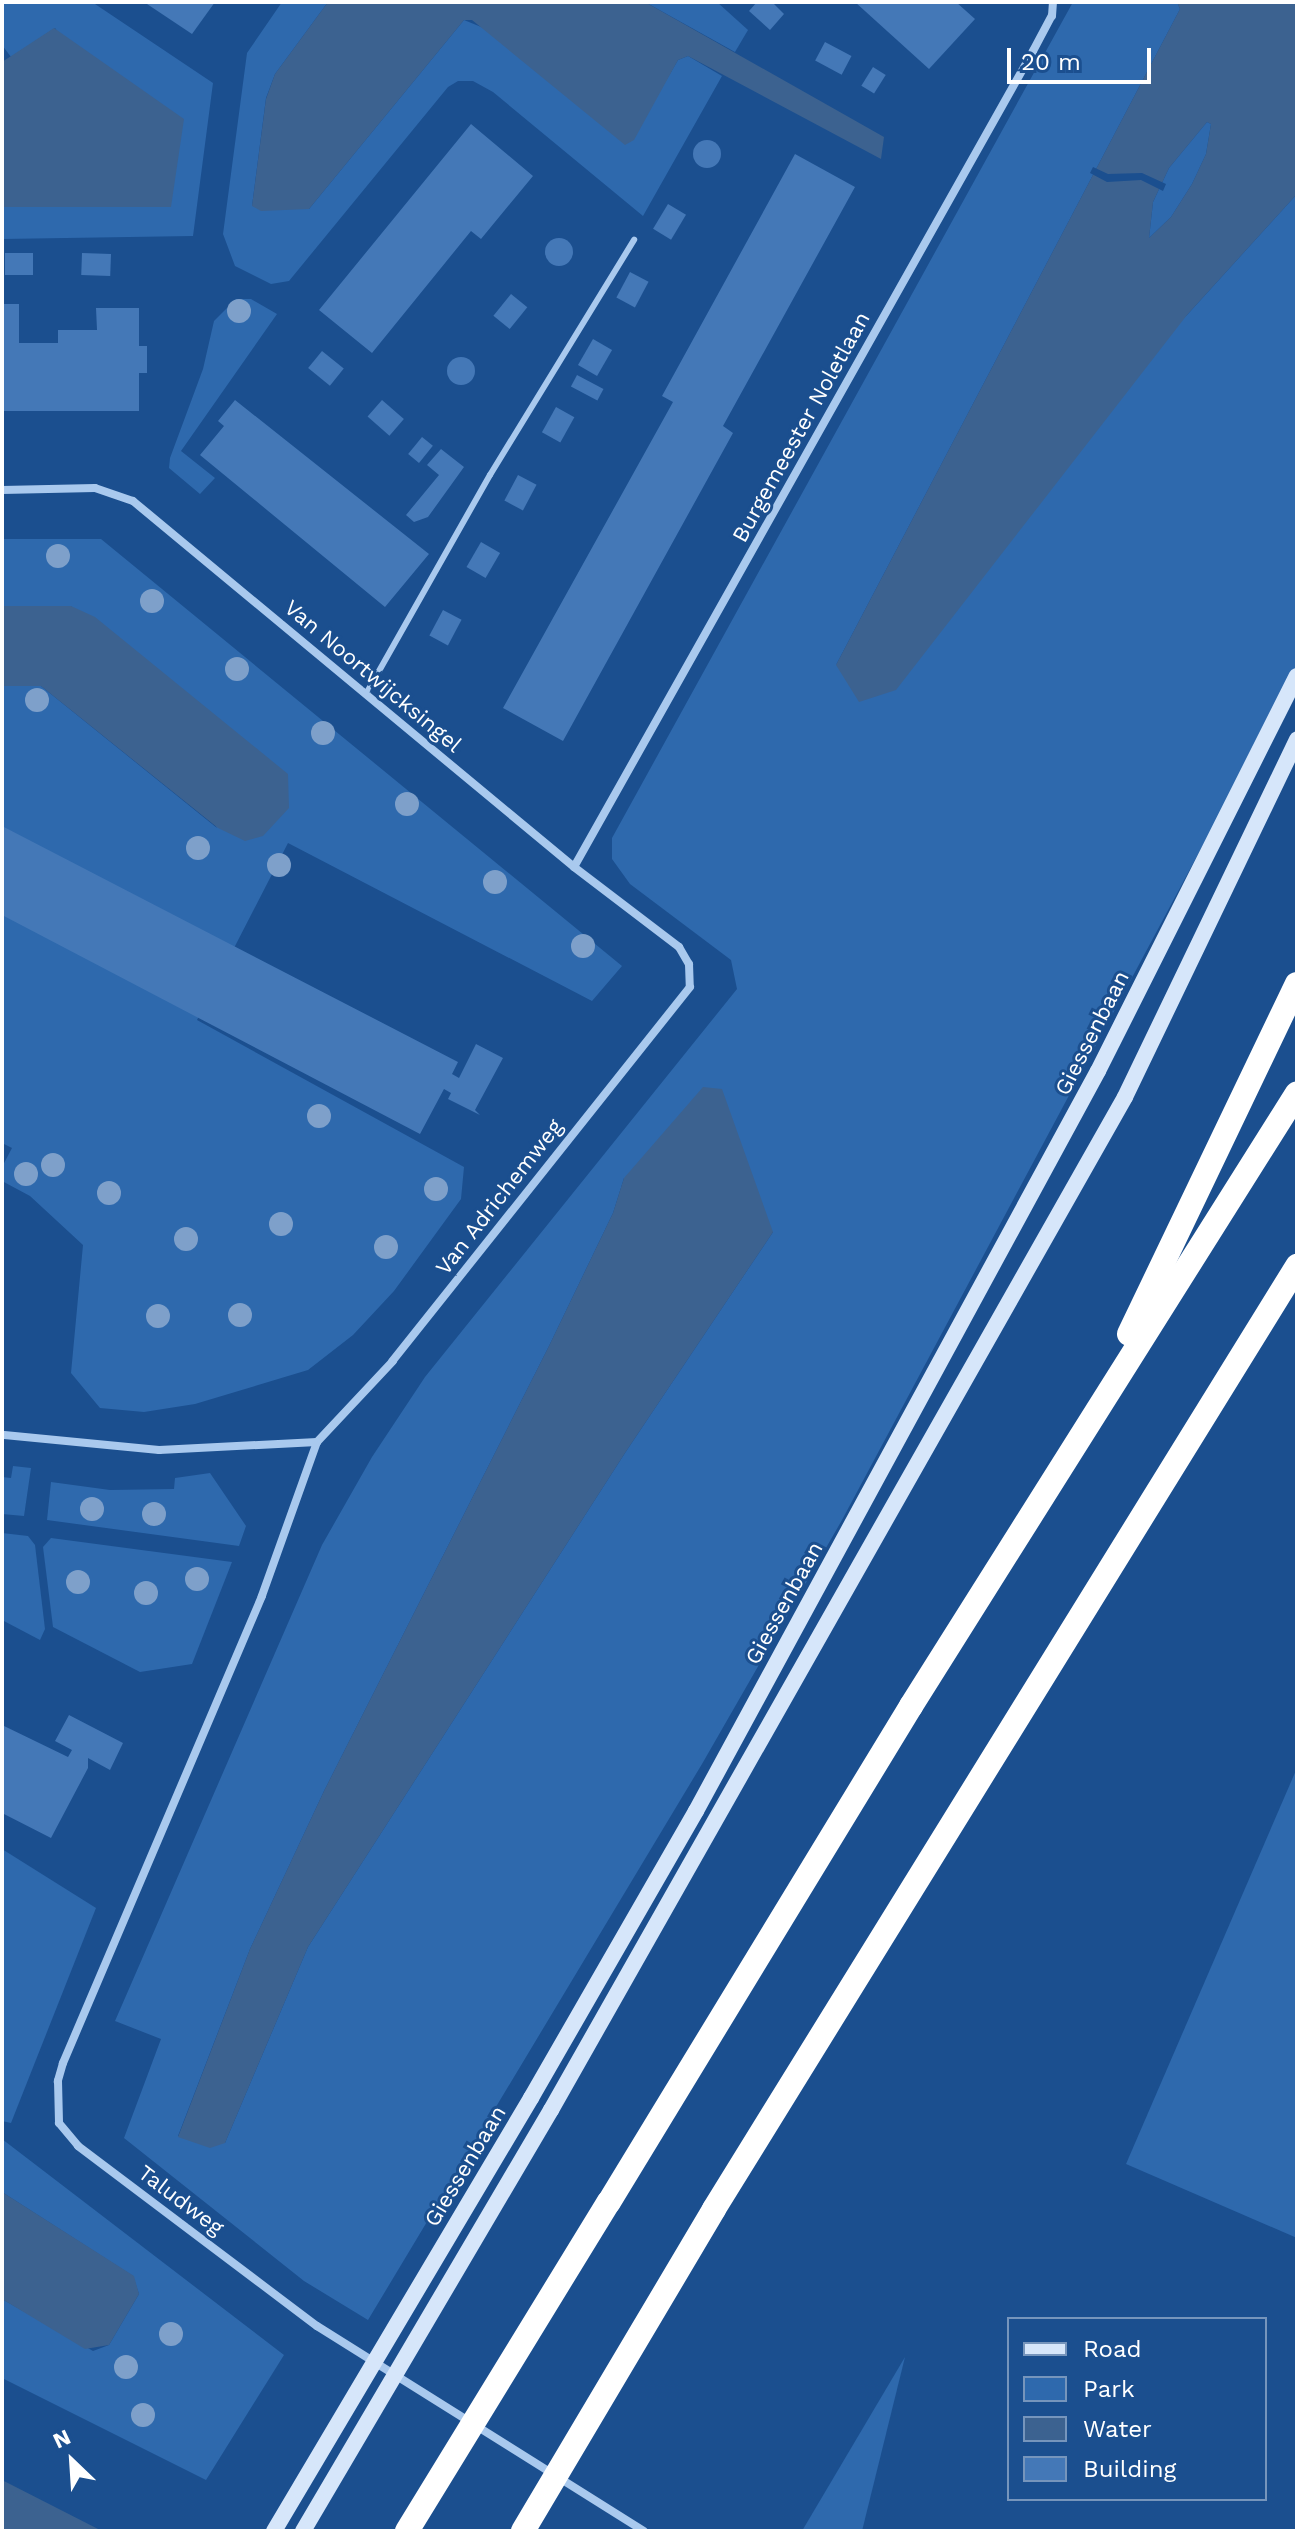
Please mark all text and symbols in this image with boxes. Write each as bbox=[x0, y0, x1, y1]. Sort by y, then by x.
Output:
scale bar bbox=[1011, 32, 1155, 82]
text: 20 m bbox=[1021, 48, 1081, 76]
street label: Burgemeester Noletlaan bbox=[726, 307, 876, 547]
street label: Van Noortwijcksingel bbox=[279, 594, 467, 758]
street label: Giessenbaan bbox=[1049, 966, 1135, 1100]
street label: Van Adrichemweg bbox=[430, 1113, 568, 1281]
street label: Giessenbaan bbox=[739, 1537, 829, 1669]
street label: Giessenbaan bbox=[419, 2101, 511, 2231]
street label: Taludweg bbox=[133, 2159, 229, 2241]
legend bbox=[1007, 2317, 1267, 2501]
text: Road bbox=[1083, 2335, 1142, 2363]
text: Park bbox=[1083, 2375, 1135, 2403]
text: Water bbox=[1083, 2415, 1152, 2443]
north arrow bbox=[32, 2421, 112, 2501]
text: N bbox=[49, 2424, 74, 2454]
text: Building bbox=[1083, 2455, 1176, 2483]

